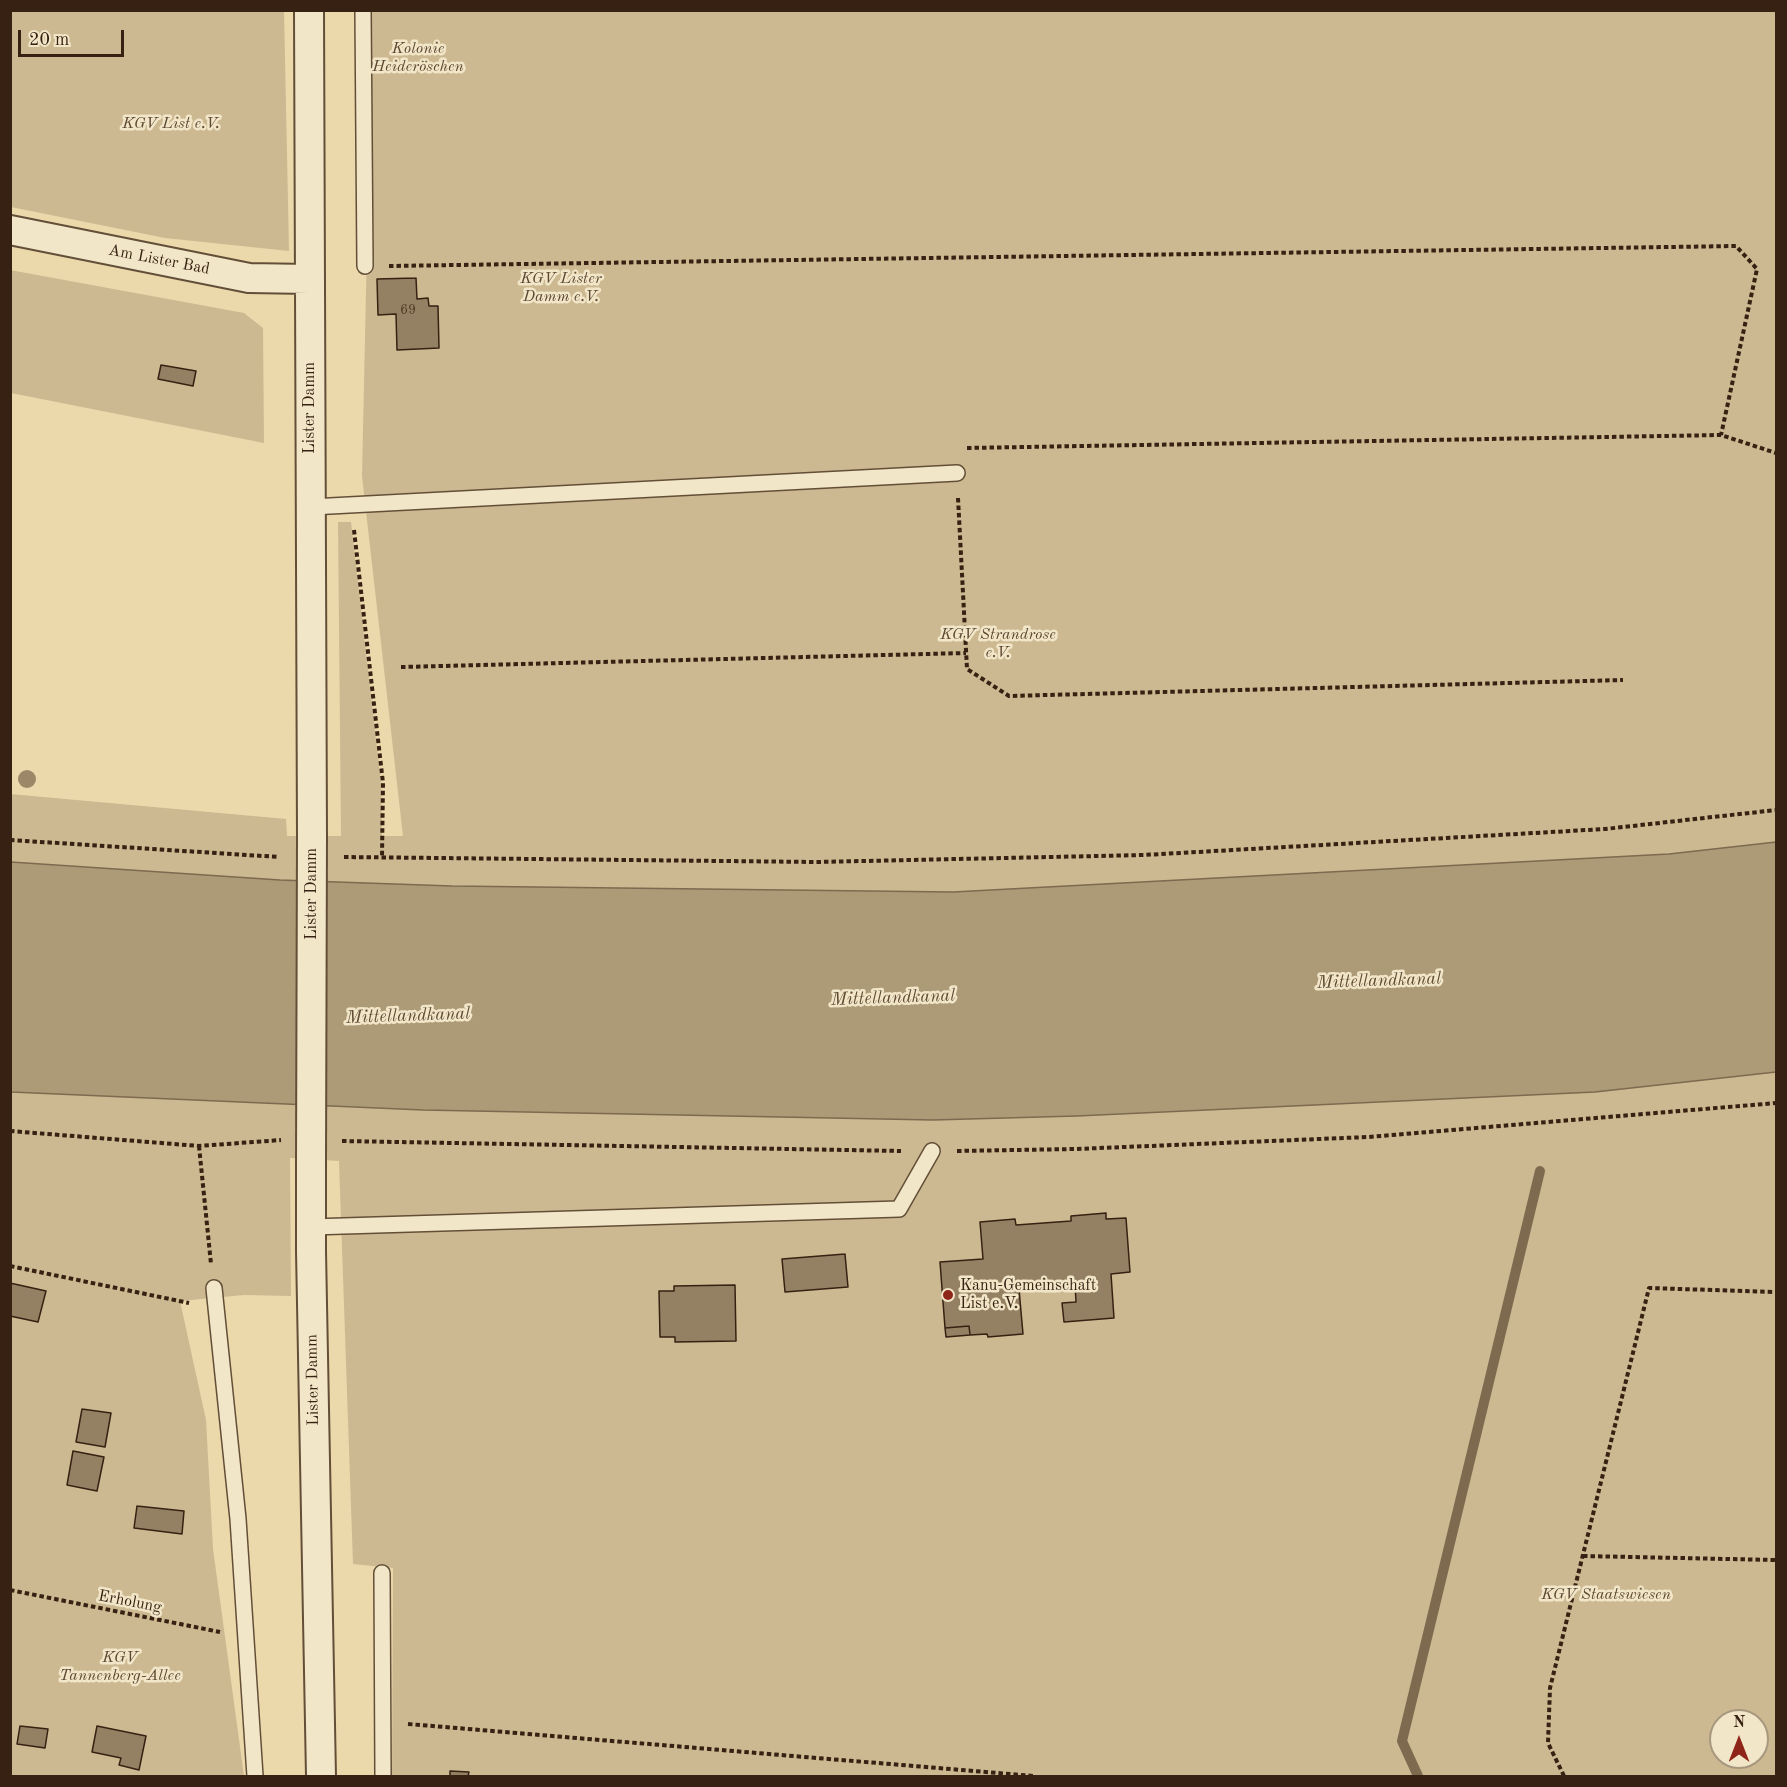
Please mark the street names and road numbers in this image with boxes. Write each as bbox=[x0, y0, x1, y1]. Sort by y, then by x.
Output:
street label: Am Lister Bad bbox=[107, 241, 211, 279]
street label: Lister Damm bbox=[300, 362, 320, 454]
street label: Lister Damm bbox=[302, 848, 322, 940]
street label: Lister Damm bbox=[303, 1334, 323, 1426]
street label: Erholung bbox=[97, 1586, 163, 1618]

